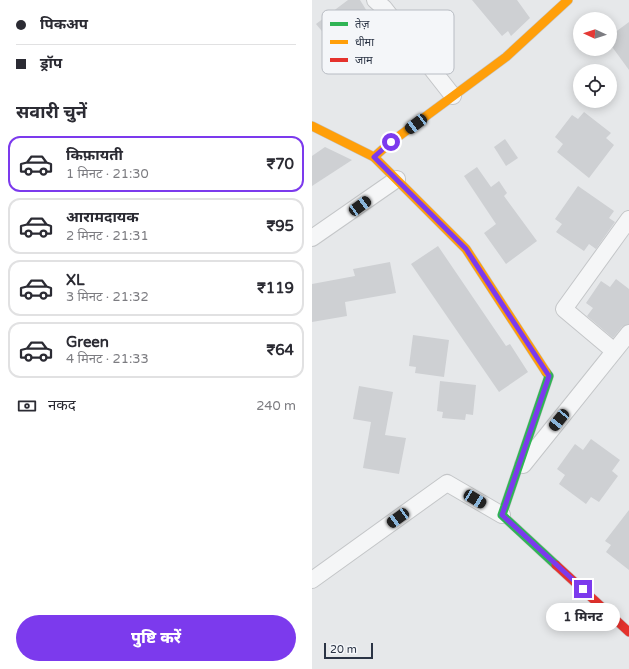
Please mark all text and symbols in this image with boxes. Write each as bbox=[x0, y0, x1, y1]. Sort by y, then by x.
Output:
legend bbox=[322, 10, 454, 74]
north arrow bbox=[573, 12, 617, 56]
map controls bbox=[573, 12, 617, 108]
text: पिकअप bbox=[40, 15, 88, 33]
text: तेज़ bbox=[355, 18, 370, 31]
text: धीमा bbox=[355, 36, 374, 49]
text: ड्रॉप bbox=[40, 54, 62, 72]
text: जाम bbox=[355, 54, 373, 67]
button: locate bbox=[573, 64, 617, 108]
text: सवारी चुनें bbox=[16, 101, 87, 123]
car bbox=[403, 112, 429, 136]
route start bbox=[382, 133, 400, 151]
icon: car bbox=[18, 146, 54, 182]
text: किफ़ायती bbox=[66, 146, 123, 164]
text: ₹70 bbox=[266, 155, 294, 173]
text: 1 मिनट · 21:30 bbox=[66, 166, 149, 182]
car bbox=[347, 194, 373, 218]
icon: car bbox=[18, 208, 54, 244]
text: आरामदायक bbox=[66, 208, 139, 226]
text: ₹95 bbox=[266, 217, 294, 235]
text: 2 मिनट · 21:31 bbox=[66, 228, 149, 244]
icon: car bbox=[18, 270, 54, 306]
text: XL bbox=[66, 271, 85, 289]
text: ₹119 bbox=[257, 279, 294, 297]
text: 3 मिनट · 21:32 bbox=[66, 289, 149, 305]
icon: car bbox=[18, 332, 54, 368]
text: Green bbox=[66, 333, 109, 351]
text: ₹64 bbox=[266, 341, 294, 359]
text: 4 मिनट · 21:33 bbox=[66, 351, 149, 367]
icon: cash bbox=[16, 395, 38, 417]
text: नकद bbox=[48, 396, 76, 414]
text: 240 m bbox=[256, 398, 296, 414]
car bbox=[547, 407, 571, 433]
car bbox=[462, 488, 488, 510]
car bbox=[385, 506, 411, 530]
route end bbox=[574, 580, 592, 598]
callout: 1 मिनट bbox=[546, 603, 620, 631]
text: 1 मिनट bbox=[563, 609, 603, 625]
button: पुष्टि करें bbox=[16, 615, 296, 661]
scale bar bbox=[324, 641, 373, 660]
text: 20 m bbox=[330, 643, 357, 656]

